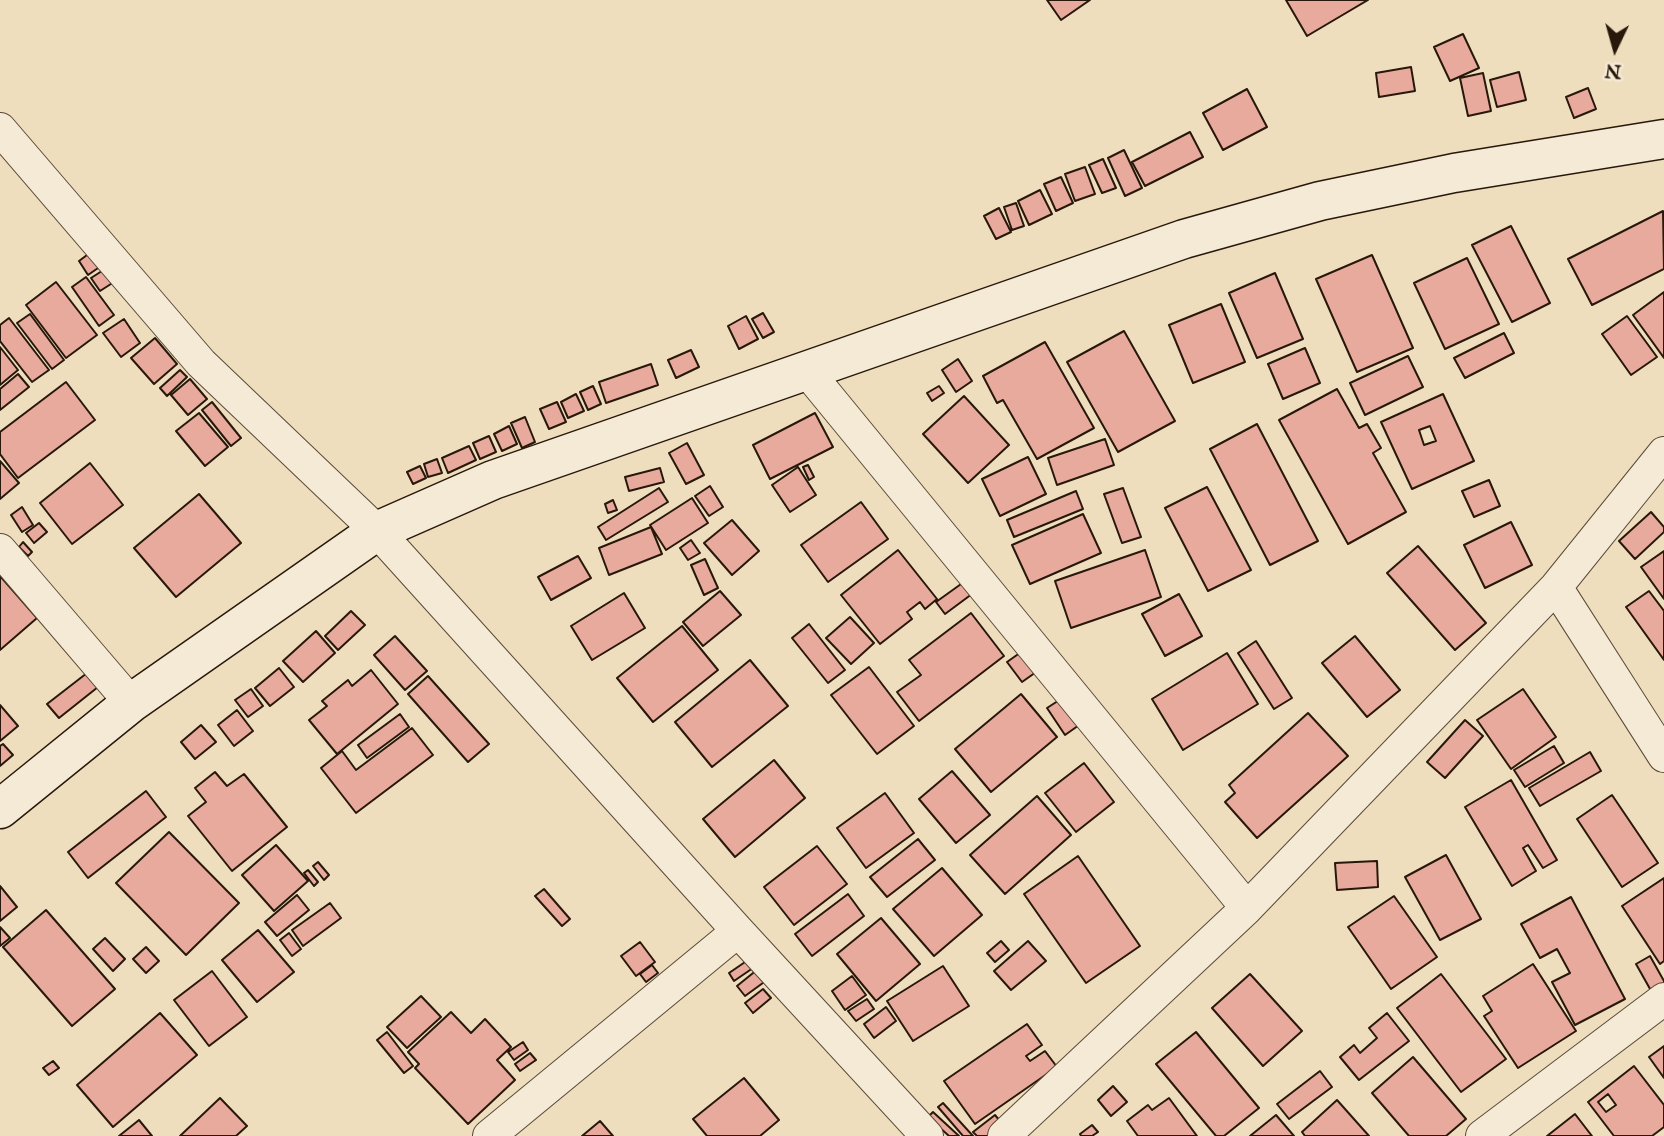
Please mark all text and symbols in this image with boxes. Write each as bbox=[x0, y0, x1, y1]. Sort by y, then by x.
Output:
north arrow bbox=[1580, 14, 1650, 84]
text: N bbox=[1604, 57, 1622, 83]

